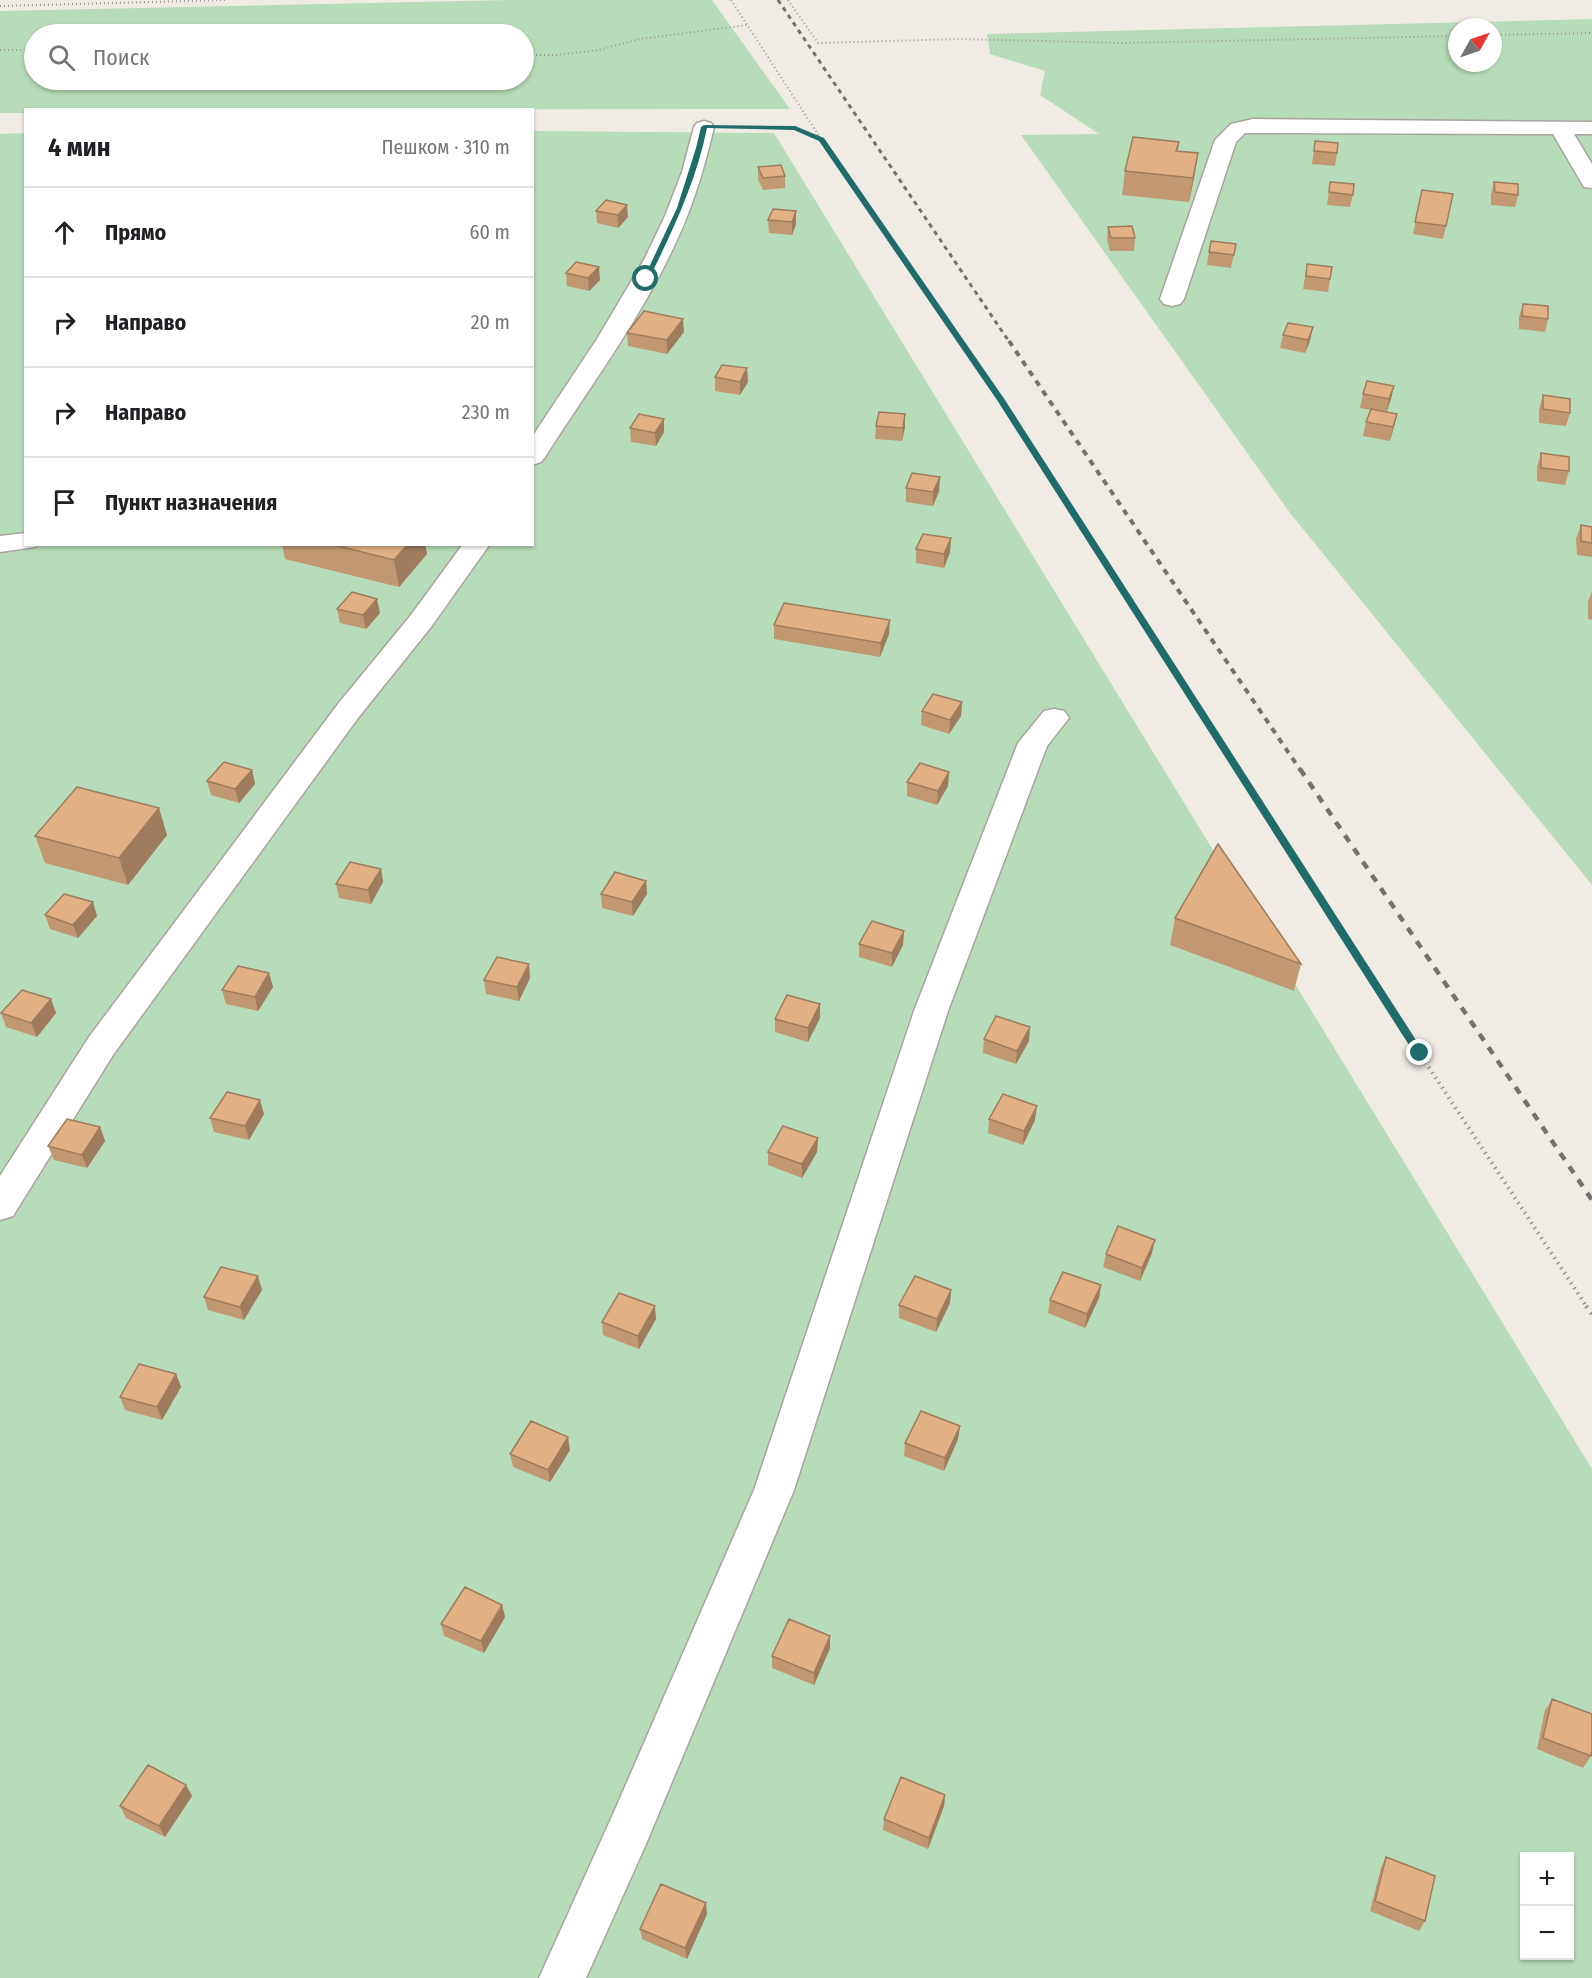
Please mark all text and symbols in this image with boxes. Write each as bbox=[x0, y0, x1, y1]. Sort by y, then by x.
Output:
north arrow bbox=[1448, 18, 1502, 72]
search box bbox=[24, 24, 534, 90]
icon: search bbox=[45, 41, 78, 74]
text: Поиск bbox=[93, 44, 149, 71]
text: 4 мин bbox=[48, 132, 110, 163]
text: Пешком · 310 m bbox=[381, 135, 510, 159]
icon: ahead bbox=[48, 216, 81, 249]
text: Прямо bbox=[105, 219, 166, 246]
text: 60 m bbox=[470, 220, 510, 244]
route start bbox=[632, 265, 658, 291]
icon: right bbox=[48, 306, 81, 339]
text: Направо bbox=[105, 309, 186, 336]
text: 20 m bbox=[471, 310, 510, 334]
icon: right bbox=[48, 396, 81, 429]
text: Направо bbox=[105, 399, 186, 426]
text: 230 m bbox=[462, 400, 510, 424]
icon: arrive bbox=[48, 486, 81, 519]
text: Пункт назначения bbox=[105, 489, 277, 516]
route end bbox=[1406, 1039, 1432, 1065]
map controls bbox=[1520, 1852, 1574, 1960]
button: + bbox=[1520, 1852, 1574, 1906]
button: − bbox=[1520, 1906, 1574, 1960]

